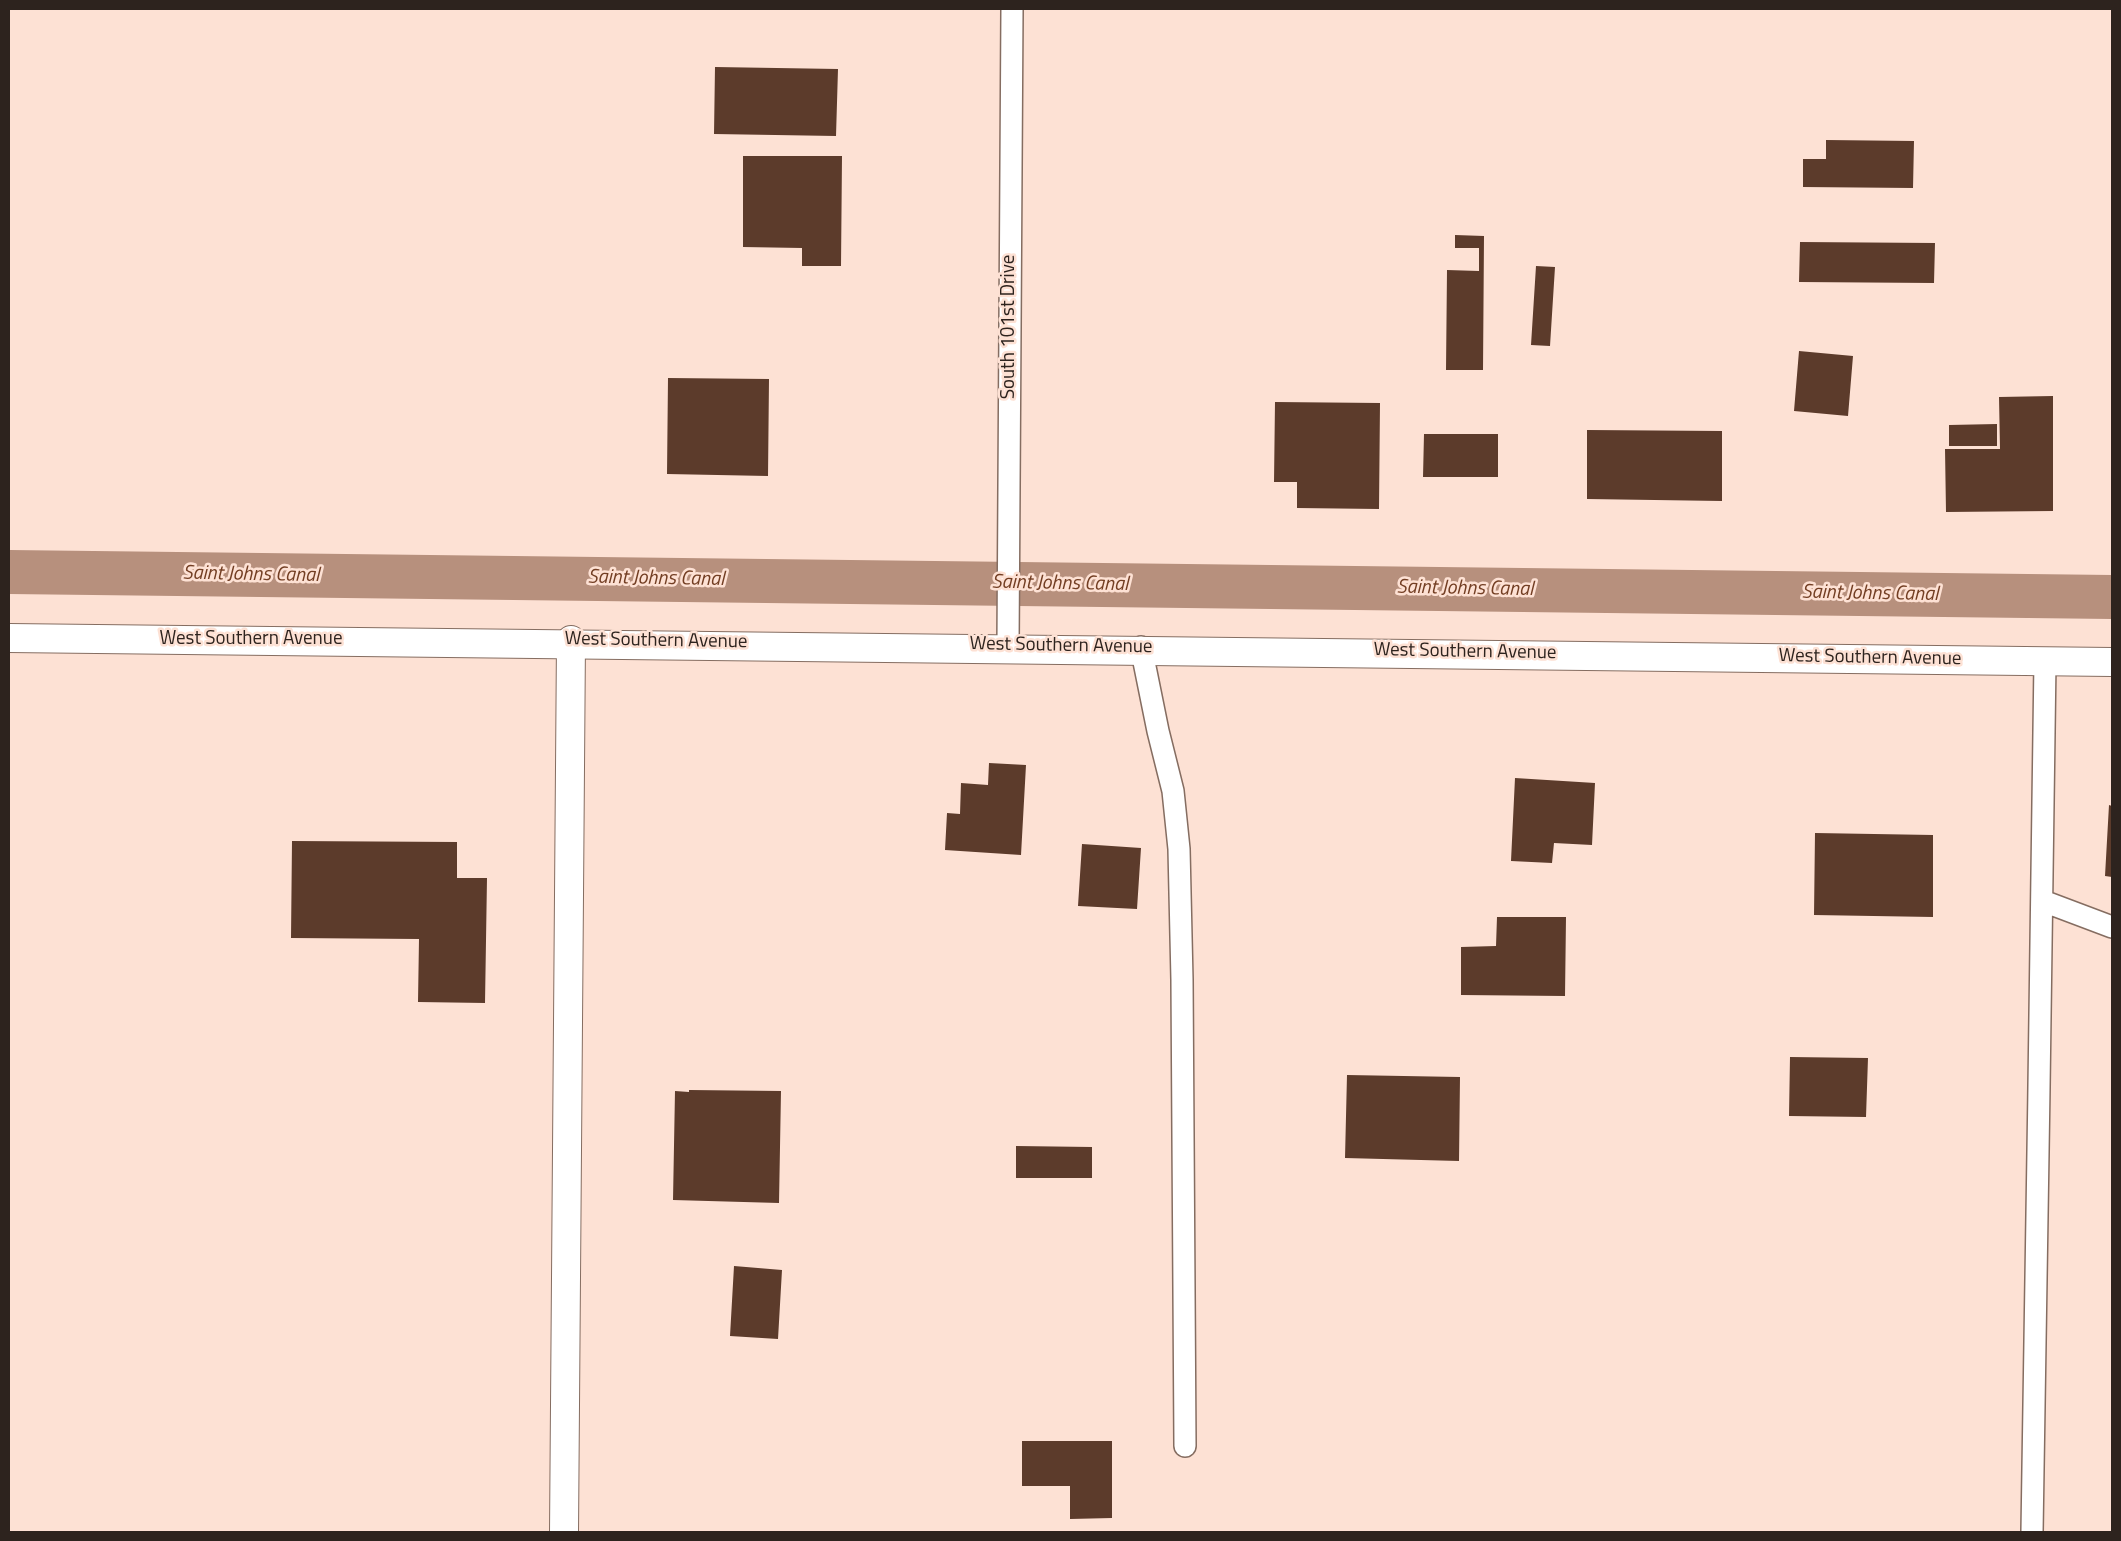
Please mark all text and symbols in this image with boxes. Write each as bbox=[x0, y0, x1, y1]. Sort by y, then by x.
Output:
street label: South 101st Drive bbox=[998, 255, 1020, 399]
water label: Saint Johns Canal bbox=[182, 562, 320, 588]
water label: Saint Johns Canal bbox=[587, 566, 725, 592]
water label: Saint Johns Canal bbox=[991, 571, 1129, 597]
water label: Saint Johns Canal bbox=[1396, 576, 1534, 602]
water label: Saint Johns Canal bbox=[1801, 581, 1939, 607]
street label: West Southern Avenue bbox=[159, 628, 343, 650]
street label: West Southern Avenue bbox=[564, 628, 748, 654]
street label: West Southern Avenue bbox=[969, 633, 1153, 659]
street label: West Southern Avenue bbox=[1373, 639, 1557, 665]
street label: West Southern Avenue bbox=[1778, 645, 1962, 671]

